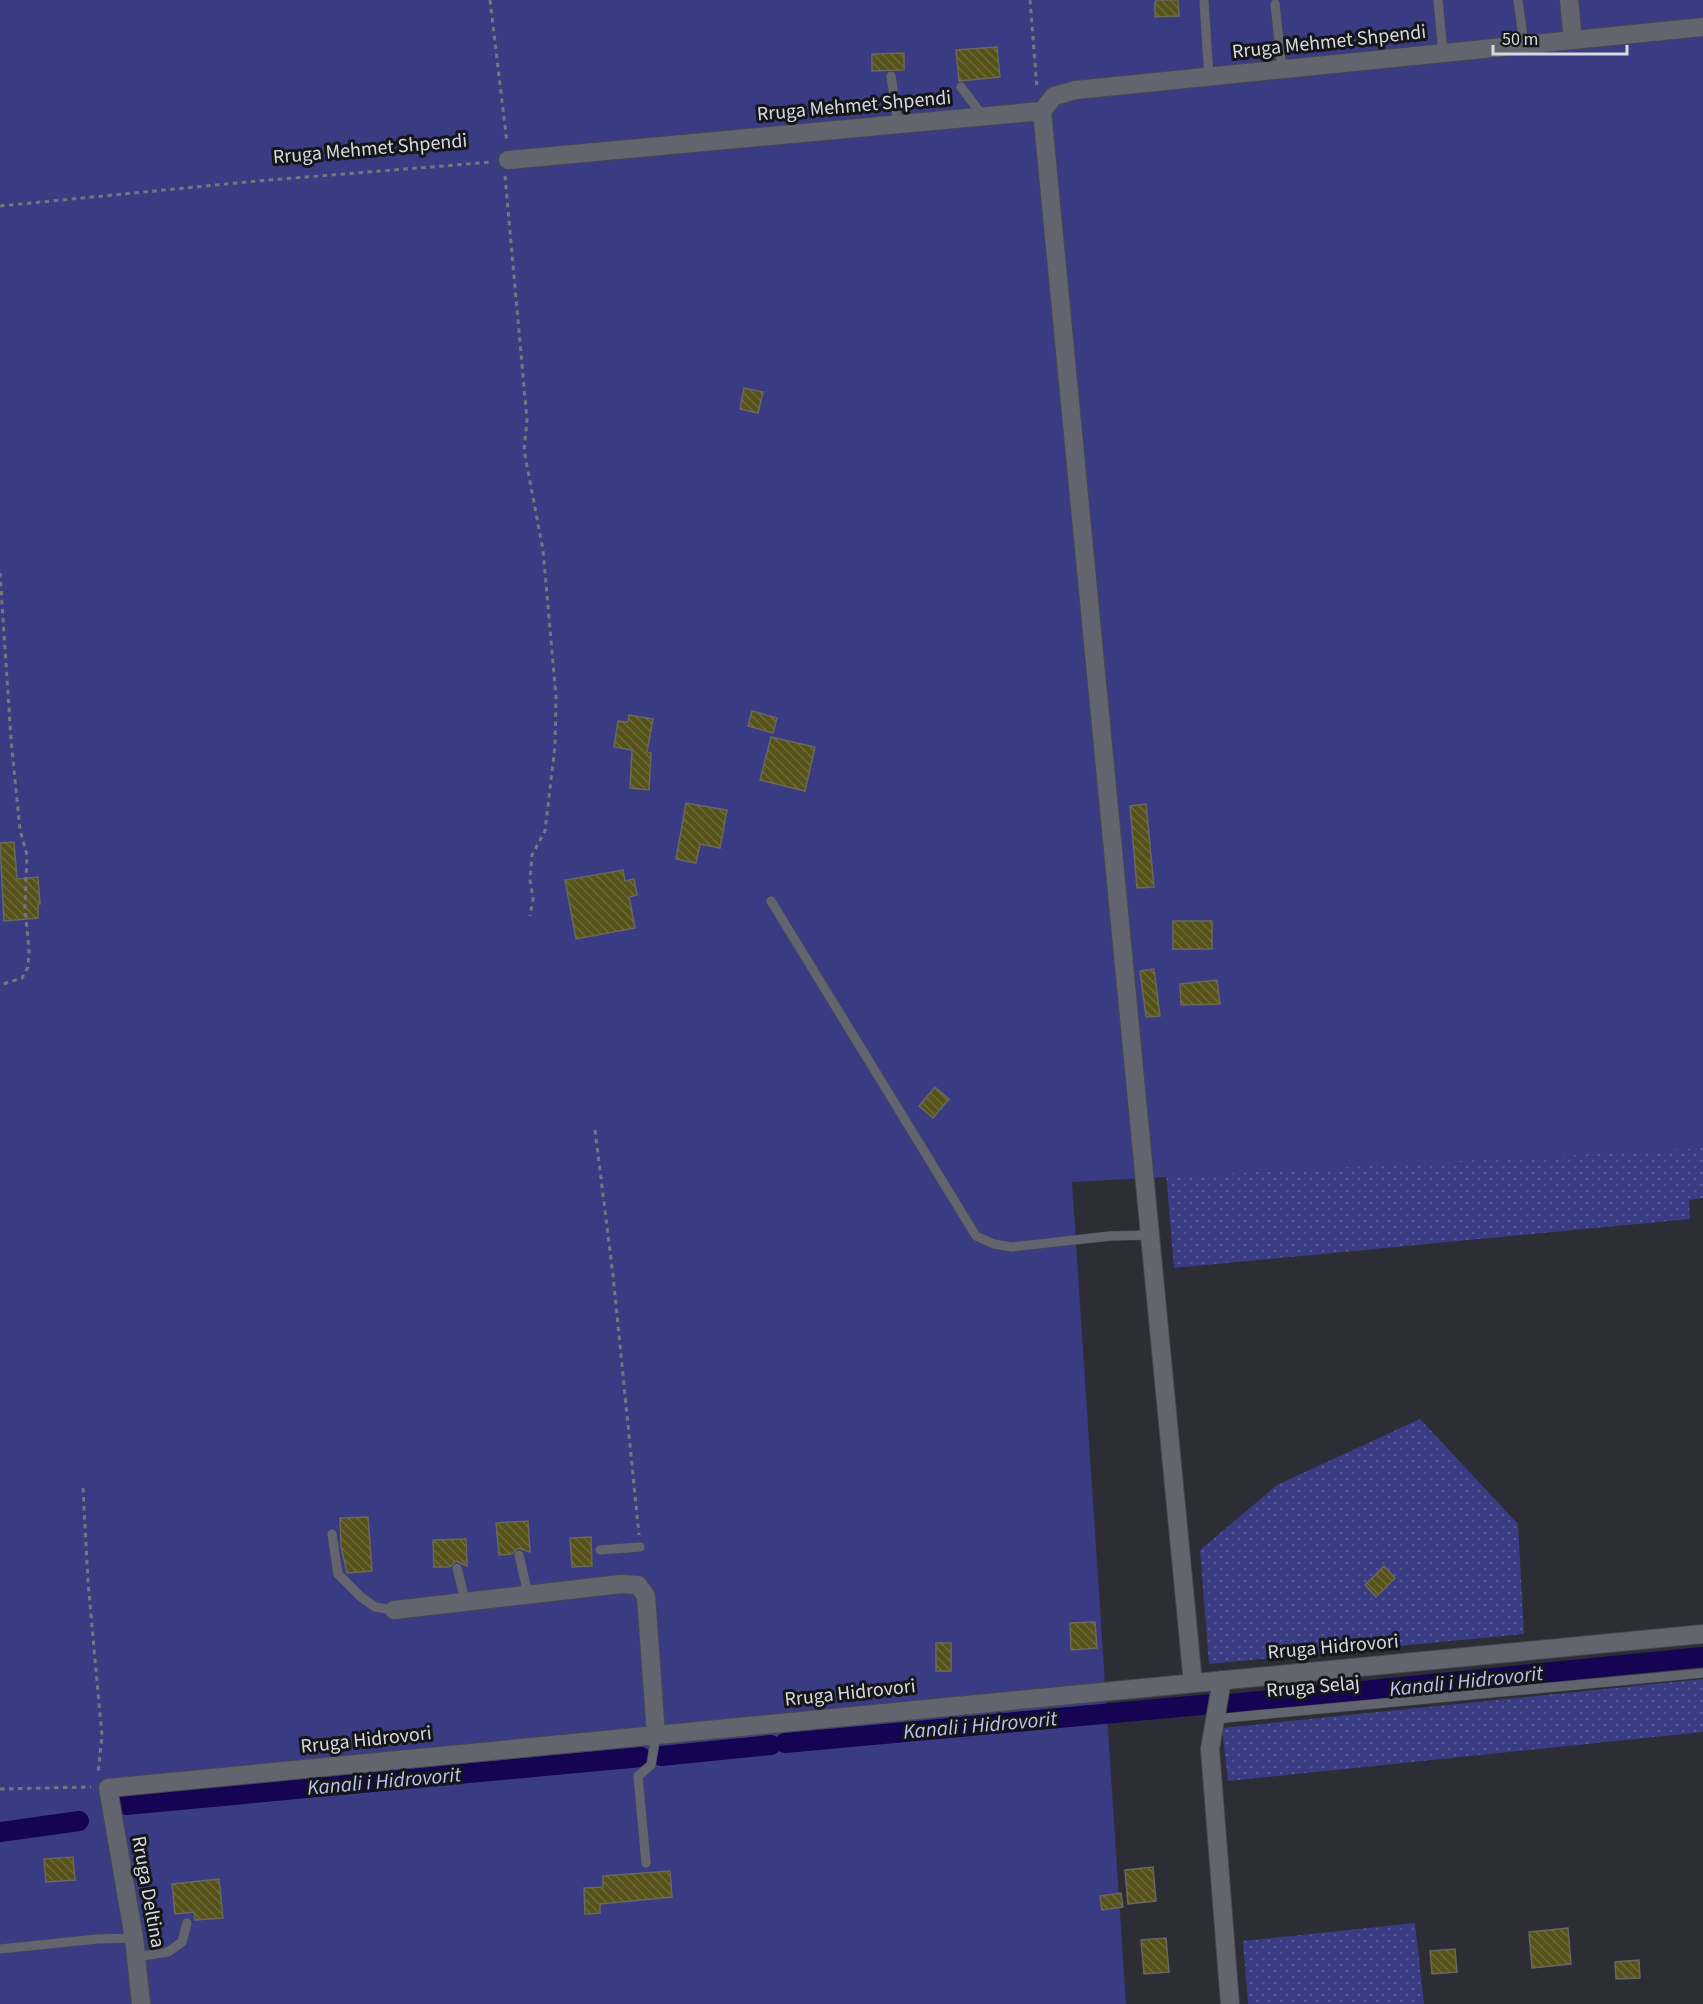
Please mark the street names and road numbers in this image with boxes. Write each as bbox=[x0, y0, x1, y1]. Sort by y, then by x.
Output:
street label: Rruga Mehmet Shpendi bbox=[1231, 18, 1427, 66]
street label: Rruga Mehmet Shpendi bbox=[756, 84, 952, 128]
street label: Rruga Mehmet Shpendi bbox=[272, 127, 468, 171]
street label: Rruga Hidrovori bbox=[1266, 1627, 1400, 1667]
street label: Rruga Selaj bbox=[1265, 1669, 1361, 1705]
street label: Rruga Hidrovori bbox=[783, 1672, 917, 1714]
street label: Rruga Hidrovori bbox=[299, 1719, 433, 1761]
street label: Rruga Deltina bbox=[124, 1834, 172, 1950]

